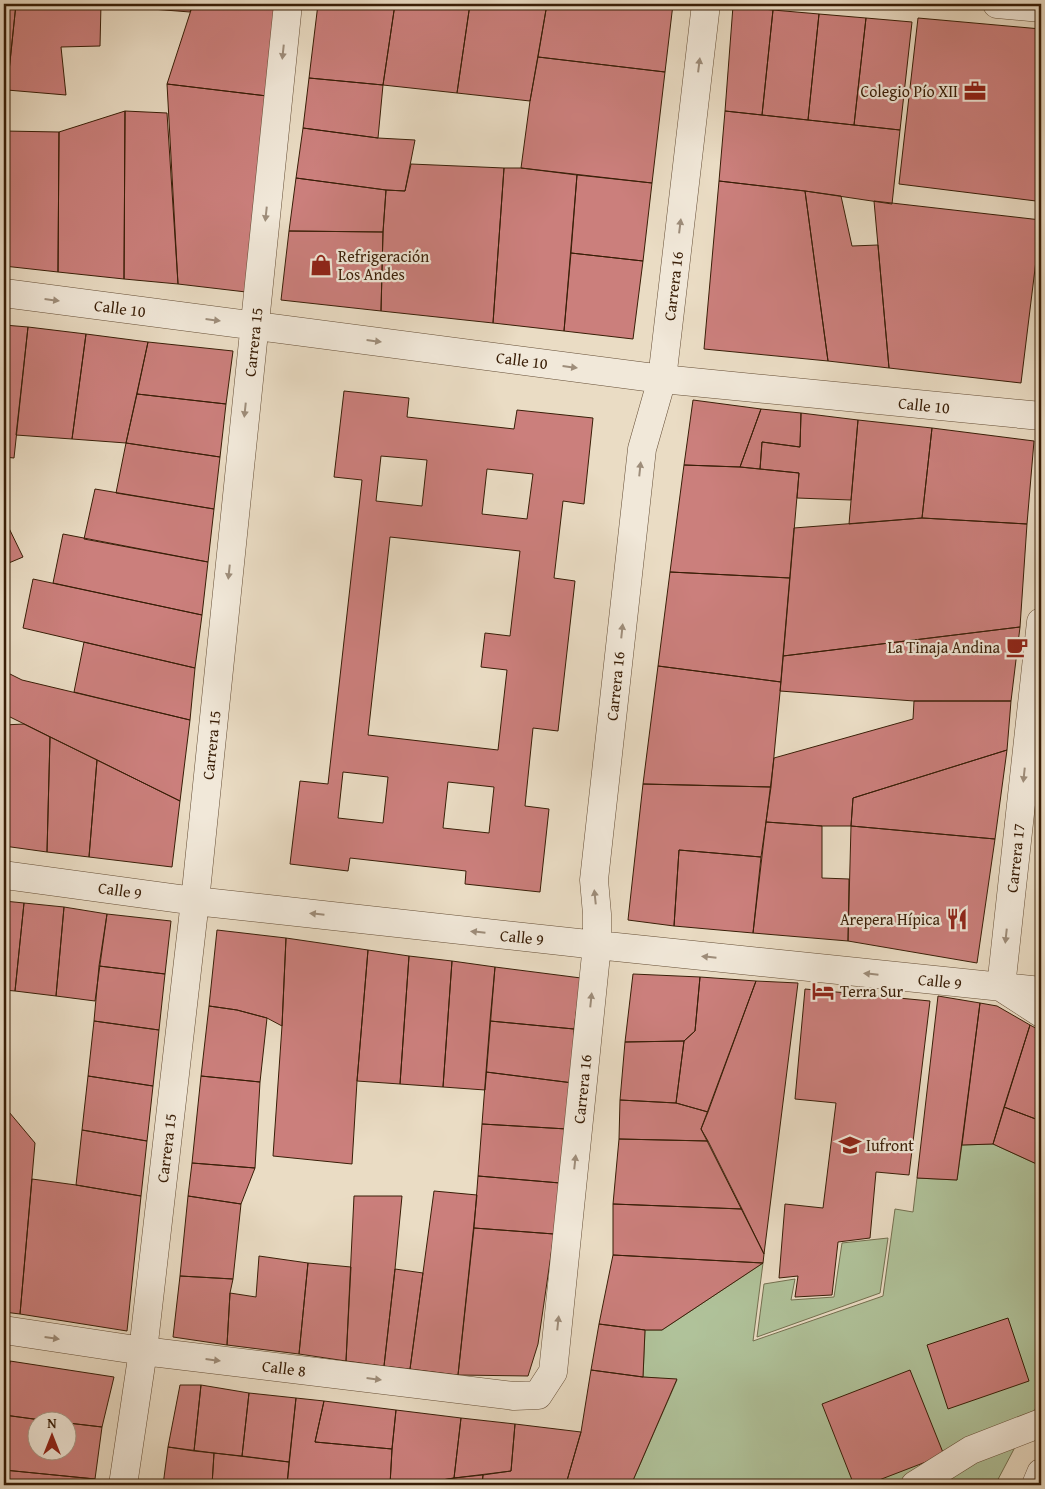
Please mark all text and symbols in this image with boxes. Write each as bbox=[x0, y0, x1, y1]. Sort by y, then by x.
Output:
one-way arrow bbox=[279, 45, 287, 61]
one-way arrow bbox=[695, 57, 703, 73]
office icon: Colegio Pío XII bbox=[962, 78, 988, 104]
place label: Colegio Pío XII bbox=[860, 79, 958, 103]
one-way arrow bbox=[262, 206, 270, 222]
one-way arrow bbox=[676, 218, 684, 234]
place label: Refrigeración Los Andes bbox=[338, 244, 429, 286]
street label: Carrera 16 bbox=[657, 250, 689, 322]
shop icon: Refrigeración Los Andes bbox=[308, 252, 334, 278]
street label: Calle 10 bbox=[93, 293, 147, 323]
one-way arrow bbox=[44, 296, 60, 304]
street label: Carrera 15 bbox=[237, 306, 269, 378]
one-way arrow bbox=[206, 316, 222, 324]
one-way arrow bbox=[367, 337, 383, 345]
street label: Calle 10 bbox=[495, 345, 549, 375]
one-way arrow bbox=[563, 363, 579, 371]
street label: Calle 10 bbox=[897, 390, 951, 420]
one-way arrow bbox=[241, 403, 249, 419]
one-way arrow bbox=[636, 461, 644, 477]
one-way arrow bbox=[225, 564, 233, 580]
one-way arrow bbox=[618, 623, 626, 639]
cafe icon: La Tinaja Andina bbox=[1004, 634, 1030, 660]
place label: La Tinaja Andina bbox=[887, 635, 1000, 659]
street label: Carrera 16 bbox=[599, 650, 631, 722]
street label: Carrera 15 bbox=[195, 709, 227, 781]
one-way arrow bbox=[1020, 767, 1028, 783]
street label: Carrera 17 bbox=[999, 822, 1031, 894]
street label: Calle 9 bbox=[97, 875, 144, 905]
one-way arrow bbox=[591, 888, 599, 904]
restaurant icon: Arepera Hípica bbox=[944, 906, 970, 932]
place label: Arepera Hípica bbox=[840, 907, 940, 931]
one-way arrow bbox=[308, 910, 324, 918]
street label: Calle 9 bbox=[499, 923, 545, 951]
one-way arrow bbox=[470, 928, 486, 936]
one-way arrow bbox=[1002, 928, 1010, 944]
one-way arrow bbox=[701, 953, 717, 961]
street label: Calle 9 bbox=[917, 967, 963, 995]
one-way arrow bbox=[863, 970, 879, 978]
hotel icon: Terra Sur bbox=[810, 978, 836, 1004]
place label: Terra Sur bbox=[840, 979, 903, 1003]
one-way arrow bbox=[587, 992, 595, 1008]
street label: Carrera 16 bbox=[566, 1053, 598, 1125]
street label: Carrera 15 bbox=[150, 1112, 182, 1184]
school or university icon: Iufront bbox=[837, 1132, 863, 1158]
place label: Iufront bbox=[866, 1133, 914, 1157]
one-way arrow bbox=[571, 1153, 579, 1169]
one-way arrow bbox=[555, 1315, 563, 1331]
one-way arrow bbox=[44, 1334, 60, 1342]
street label: Calle 8 bbox=[261, 1353, 308, 1383]
one-way arrow bbox=[205, 1356, 221, 1364]
one-way arrow bbox=[367, 1375, 383, 1383]
north arrow bbox=[28, 1412, 78, 1462]
text: N bbox=[47, 1413, 57, 1433]

